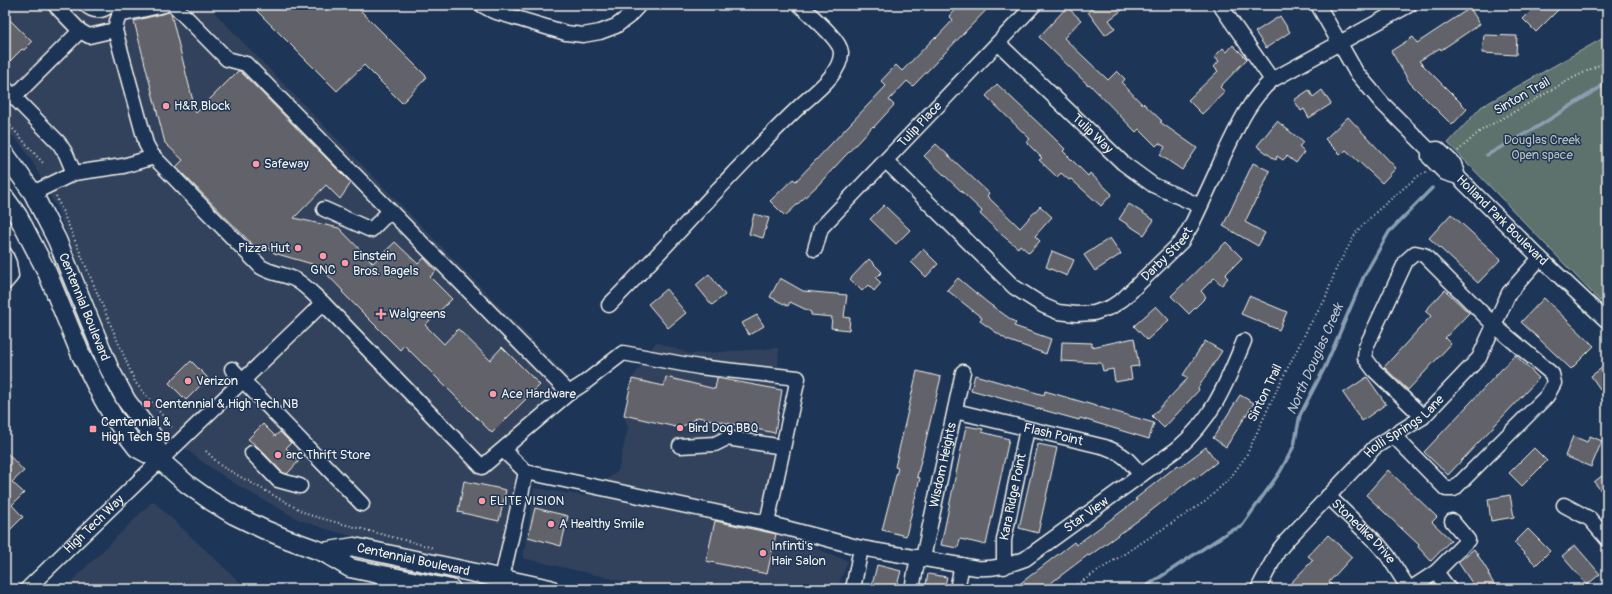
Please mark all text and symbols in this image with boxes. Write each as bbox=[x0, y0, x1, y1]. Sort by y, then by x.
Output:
street label: Sinton Trail bbox=[1491, 74, 1553, 118]
place label: H&R Block bbox=[174, 98, 231, 114]
street label: Tulip Place bbox=[894, 98, 946, 151]
marker: H&R Block bbox=[161, 101, 171, 111]
street label: Tulip Way bbox=[1069, 110, 1117, 157]
park label: Douglas Creek Open space bbox=[1504, 132, 1581, 163]
place label: Safeway bbox=[264, 156, 309, 172]
marker: Safeway bbox=[251, 159, 261, 169]
street label: Holland Park Boulevard bbox=[1453, 172, 1551, 269]
street label: Darby Street bbox=[1138, 224, 1197, 285]
place label: Pizza Hut bbox=[238, 240, 291, 256]
marker: Pizza Hut bbox=[293, 243, 303, 253]
place label: Einstein Bros. Bagels bbox=[353, 248, 419, 279]
street label: Centennial Boulevard bbox=[55, 251, 113, 363]
marker: GNC bbox=[318, 251, 328, 261]
marker: Einstein Bros. Bagels bbox=[340, 258, 350, 268]
place label: GNC bbox=[310, 262, 336, 278]
water label: North Douglas Creek bbox=[1283, 300, 1348, 417]
place label: Walgreens bbox=[389, 306, 446, 322]
marker: Walgreens bbox=[376, 309, 386, 319]
street label: Sinton Trail bbox=[1244, 362, 1286, 424]
place label: Verizon bbox=[196, 373, 238, 389]
marker: Verizon bbox=[183, 376, 193, 386]
place label: Ace Hardware bbox=[501, 386, 576, 402]
marker: Ace Hardware bbox=[488, 389, 498, 399]
street label: Holli Springs Lane bbox=[1361, 391, 1448, 462]
place label: Centennial & High Tech NB bbox=[155, 396, 298, 412]
marker: Centennial & High Tech NB bbox=[142, 399, 152, 409]
place label: Centennial & High Tech SB bbox=[101, 414, 171, 445]
place label: Bird Dog BBQ bbox=[688, 420, 758, 436]
street label: Flash Point bbox=[1022, 420, 1085, 450]
street label: Wisdom Heights bbox=[926, 421, 960, 509]
marker: Bird Dog BBQ bbox=[675, 423, 685, 433]
marker: Centennial & High Tech SB bbox=[88, 424, 98, 434]
place label: arc Thrift Store bbox=[286, 447, 371, 463]
marker: arc Thrift Store bbox=[273, 450, 283, 460]
street label: Kara Ridge Point bbox=[996, 451, 1030, 542]
street label: High Tech Way bbox=[61, 491, 128, 557]
place label: ELITE VISION bbox=[490, 493, 565, 509]
street label: Star View bbox=[1061, 493, 1112, 536]
marker: ELITE VISION bbox=[477, 496, 487, 506]
street label: Stonedike Drive bbox=[1328, 496, 1399, 567]
place label: A Healthy Smile bbox=[559, 516, 645, 532]
marker: A Healthy Smile bbox=[546, 519, 556, 529]
place label: Infinti's Hair Salon bbox=[771, 538, 826, 569]
street label: Centennial Boulevard bbox=[355, 540, 471, 580]
marker: Infinti's Hair Salon bbox=[758, 548, 768, 558]

